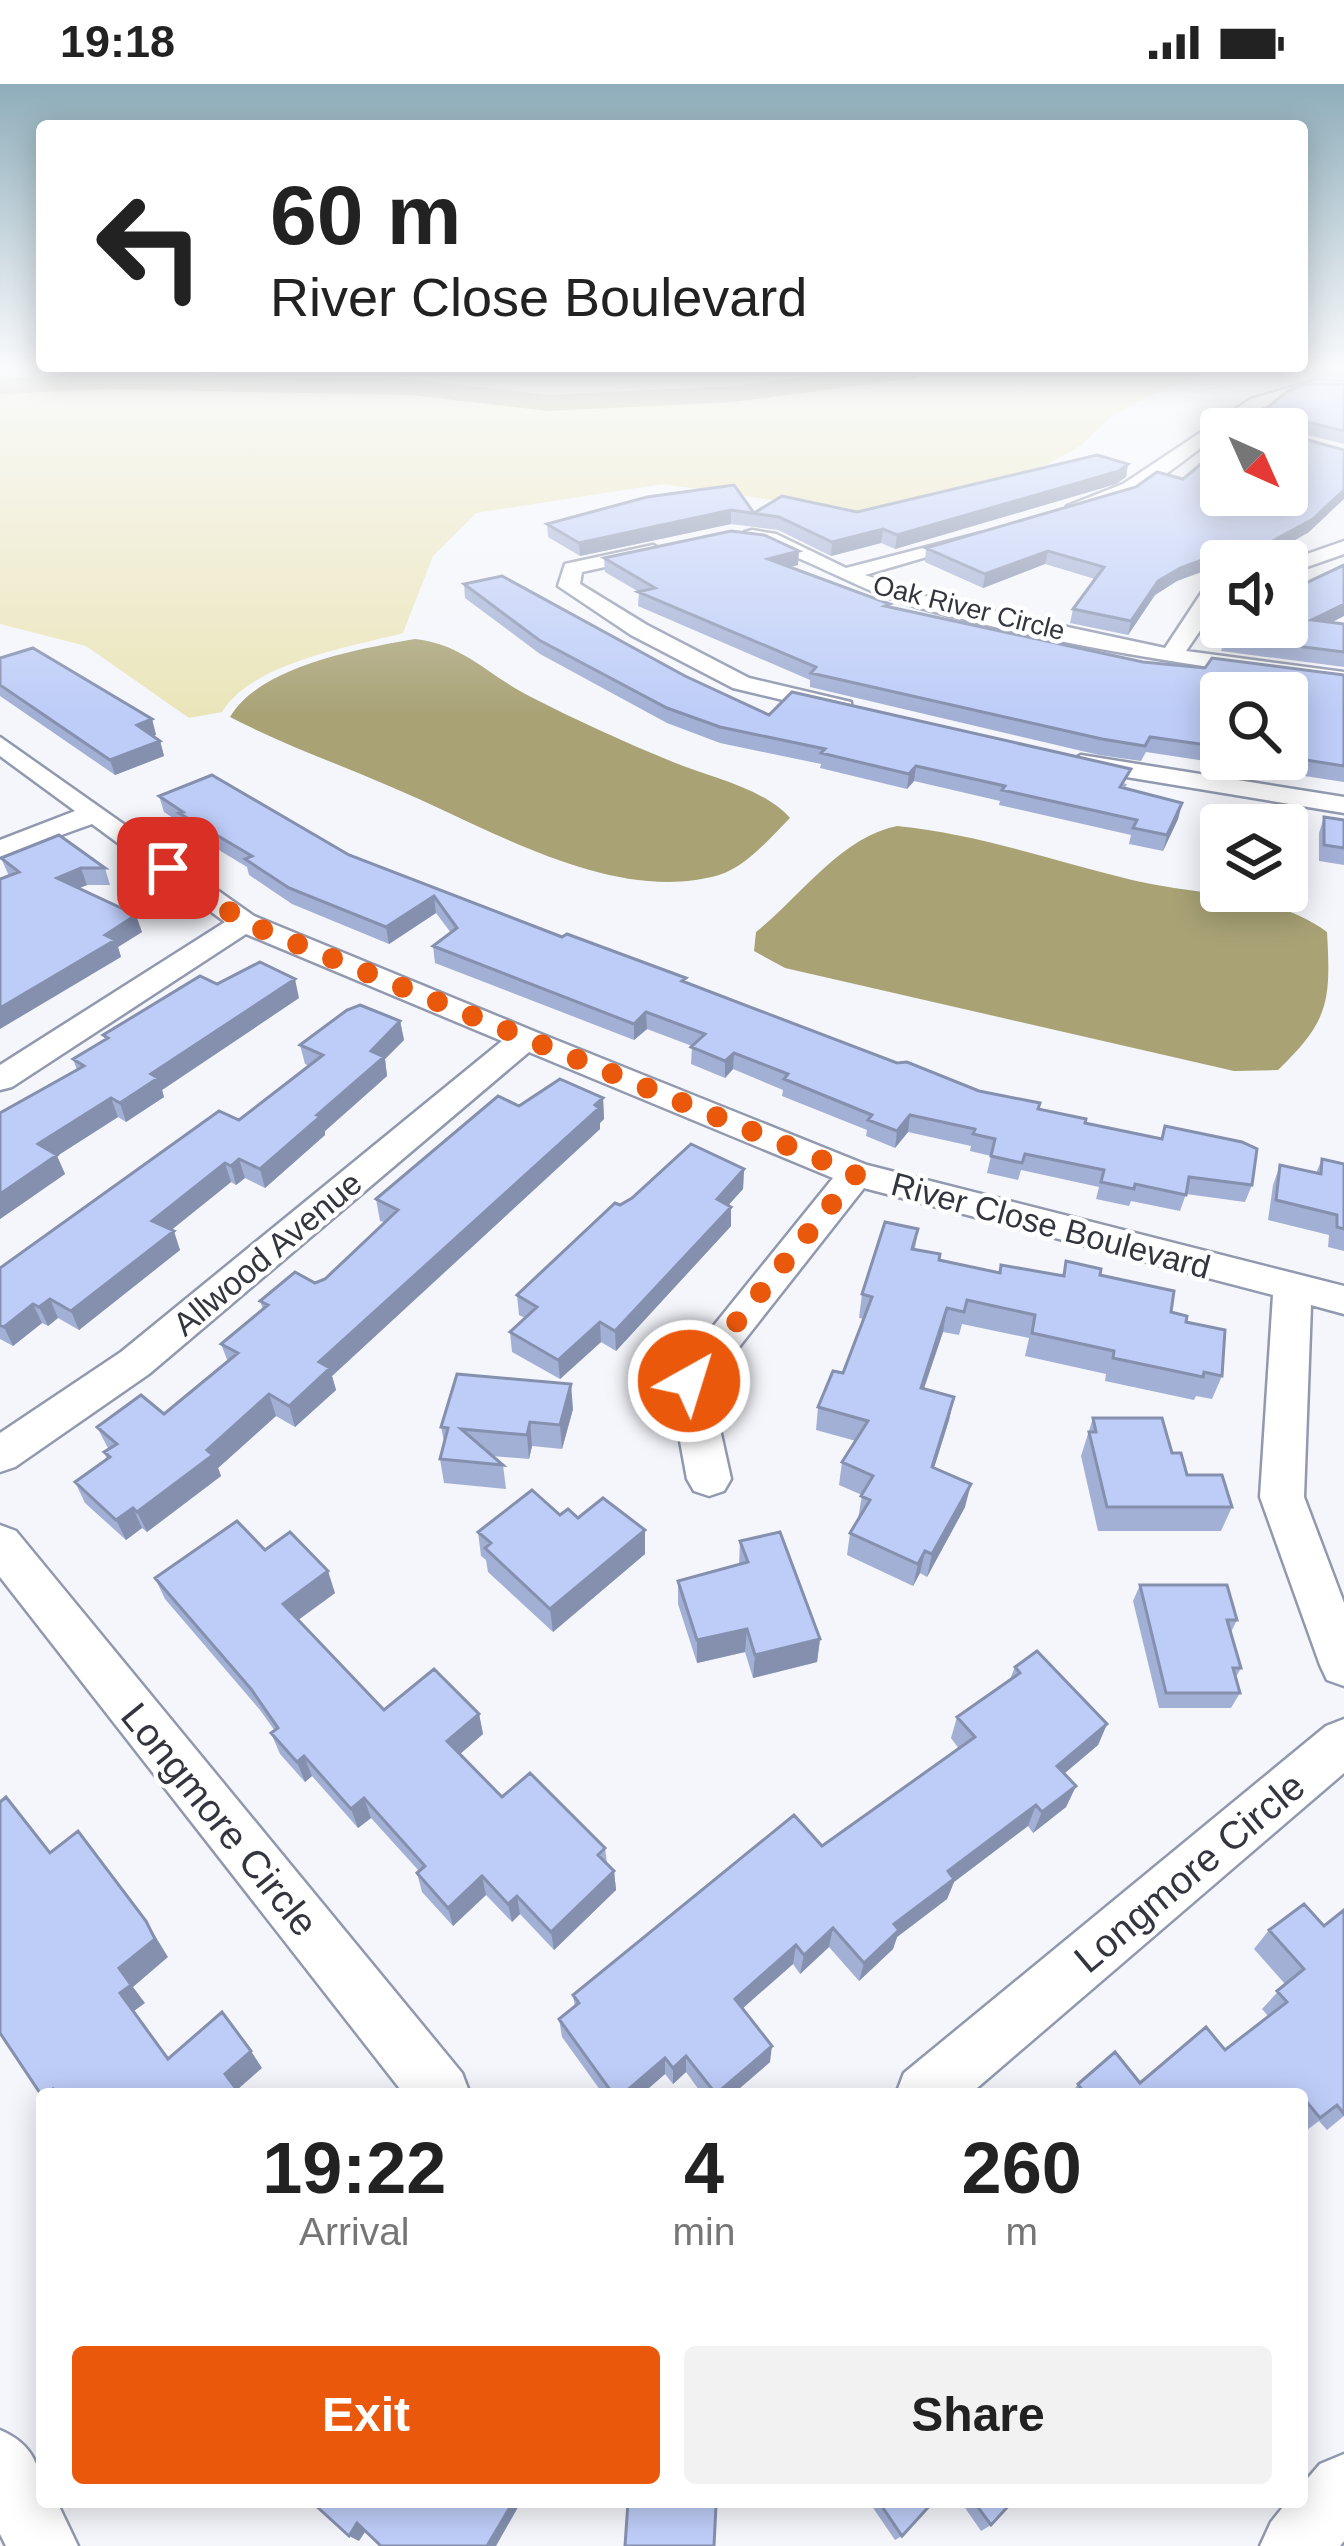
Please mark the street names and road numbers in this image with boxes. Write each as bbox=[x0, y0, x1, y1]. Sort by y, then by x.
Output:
street label: Oak River Circle bbox=[870, 570, 1068, 646]
street label: Allwood Avenue bbox=[166, 1164, 369, 1343]
street label: River Close Boulevard bbox=[888, 1165, 1214, 1286]
street label: Longmore Circle bbox=[113, 1695, 326, 1944]
street label: Longmore Circle bbox=[1066, 1764, 1313, 1981]

